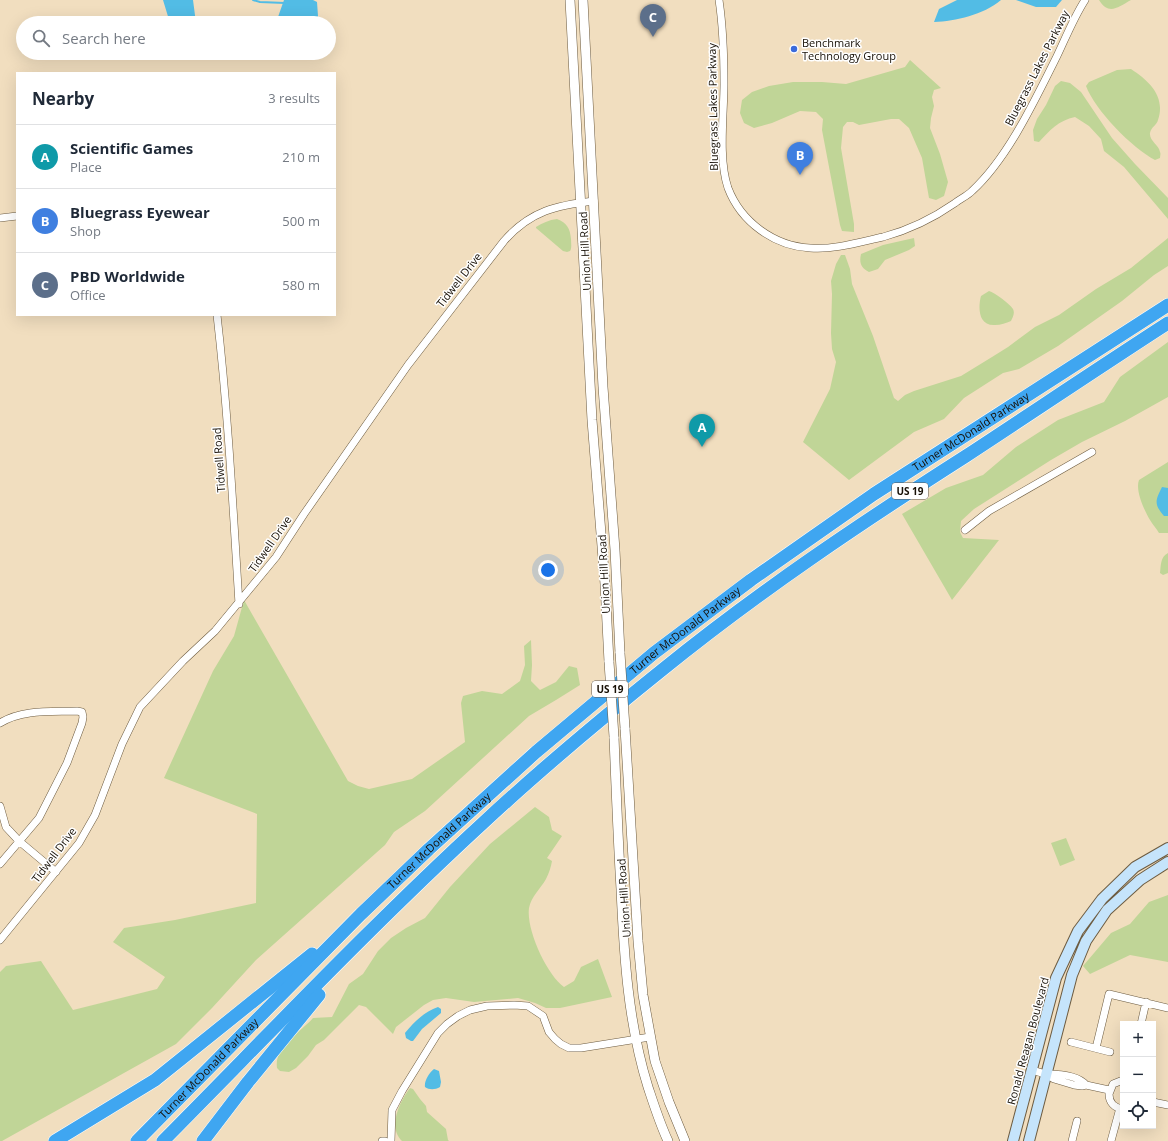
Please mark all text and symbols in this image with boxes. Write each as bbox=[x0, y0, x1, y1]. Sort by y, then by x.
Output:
pin: C bbox=[640, 4, 666, 37]
street label: Bluegrass Lakes Parkway bbox=[1001, 7, 1072, 128]
search box bbox=[16, 16, 336, 60]
icon: search bbox=[30, 27, 52, 49]
text: Search here bbox=[62, 28, 146, 48]
place label: Benchmark Technology Group bbox=[802, 35, 896, 63]
street label: Bluegrass Lakes Parkway bbox=[704, 43, 721, 171]
marker: Benchmark Technology Group bbox=[789, 44, 799, 54]
text: Nearby bbox=[32, 87, 94, 110]
text: 3 results bbox=[268, 89, 320, 107]
text: Scientific Games bbox=[70, 138, 193, 158]
pin: B bbox=[787, 142, 813, 175]
text: A bbox=[41, 148, 49, 166]
text: 210 m bbox=[282, 148, 320, 166]
text: Place bbox=[70, 158, 102, 176]
text: Bluegrass Eyewear bbox=[70, 202, 210, 222]
street label: Union Hill Road bbox=[575, 211, 594, 291]
text: B bbox=[41, 212, 49, 230]
text: 500 m bbox=[282, 212, 320, 230]
text: Shop bbox=[70, 222, 101, 240]
street label: Tidwell Drive bbox=[432, 249, 485, 310]
text: PBD Worldwide bbox=[70, 266, 185, 286]
text: C bbox=[41, 276, 49, 294]
text: 580 m bbox=[282, 276, 320, 294]
text: Office bbox=[70, 286, 106, 304]
street label: Turner McDonald Parkway bbox=[909, 388, 1032, 474]
pin: A bbox=[689, 414, 715, 447]
street label: Tidwell Road bbox=[209, 427, 228, 493]
road number: US 19 bbox=[892, 483, 928, 499]
street label: Tidwell Drive bbox=[245, 513, 295, 575]
street label: Union Hill Road bbox=[594, 534, 613, 614]
your location bbox=[538, 560, 558, 580]
street label: Turner McDonald Parkway bbox=[626, 582, 744, 677]
road number: US 19 bbox=[592, 681, 628, 697]
street label: Turner McDonald Parkway bbox=[384, 788, 494, 892]
street label: Tidwell Drive bbox=[28, 824, 79, 885]
street label: Union Hill Road bbox=[613, 858, 634, 938]
street label: Ronald Reagan Boulevard bbox=[1003, 975, 1052, 1106]
street label: Turner McDonald Parkway bbox=[155, 1014, 262, 1122]
map controls bbox=[1120, 1021, 1156, 1129]
button: + bbox=[1120, 1021, 1156, 1057]
button: − bbox=[1120, 1057, 1156, 1093]
button: locate bbox=[1120, 1093, 1156, 1129]

